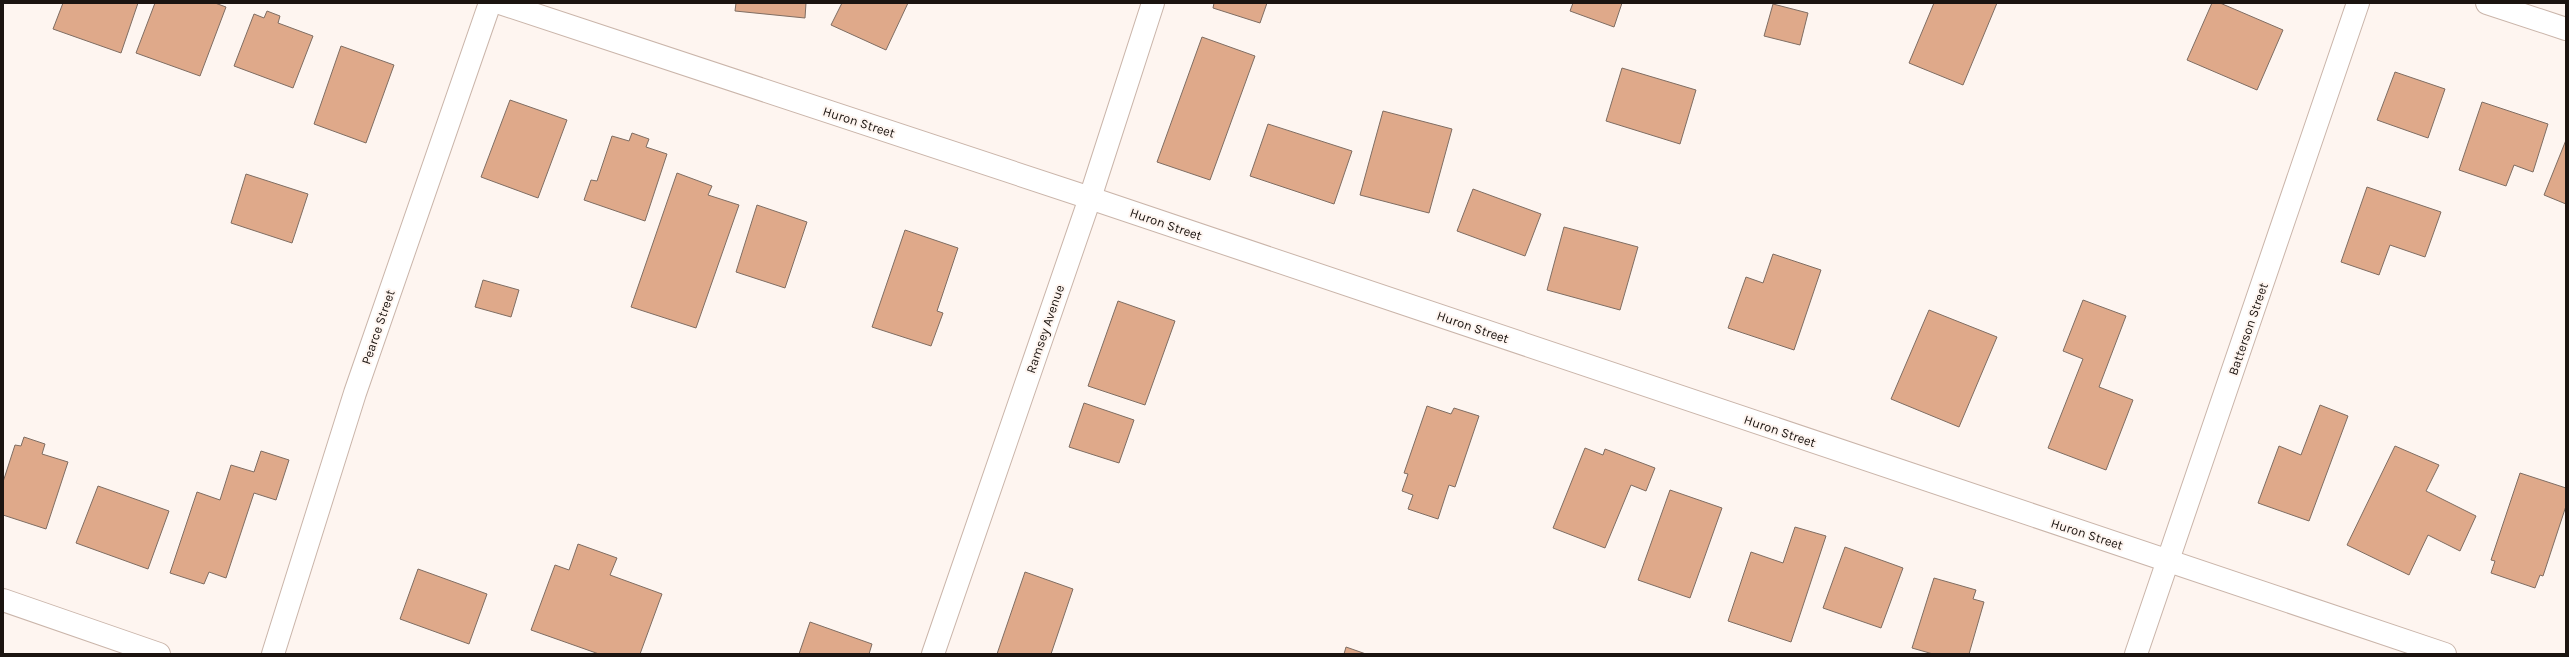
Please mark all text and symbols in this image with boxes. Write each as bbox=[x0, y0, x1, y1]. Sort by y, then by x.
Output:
street label: Huron Street bbox=[821, 103, 897, 141]
street label: Huron Street bbox=[1128, 205, 1204, 243]
street label: Batterson Street bbox=[2225, 281, 2271, 377]
street label: Ramsey Avenue bbox=[1023, 282, 1067, 375]
street label: Pearce Street bbox=[358, 288, 398, 366]
street label: Huron Street bbox=[1435, 308, 1511, 346]
street label: Huron Street bbox=[1742, 412, 1818, 450]
street label: Huron Street bbox=[2049, 515, 2125, 553]

